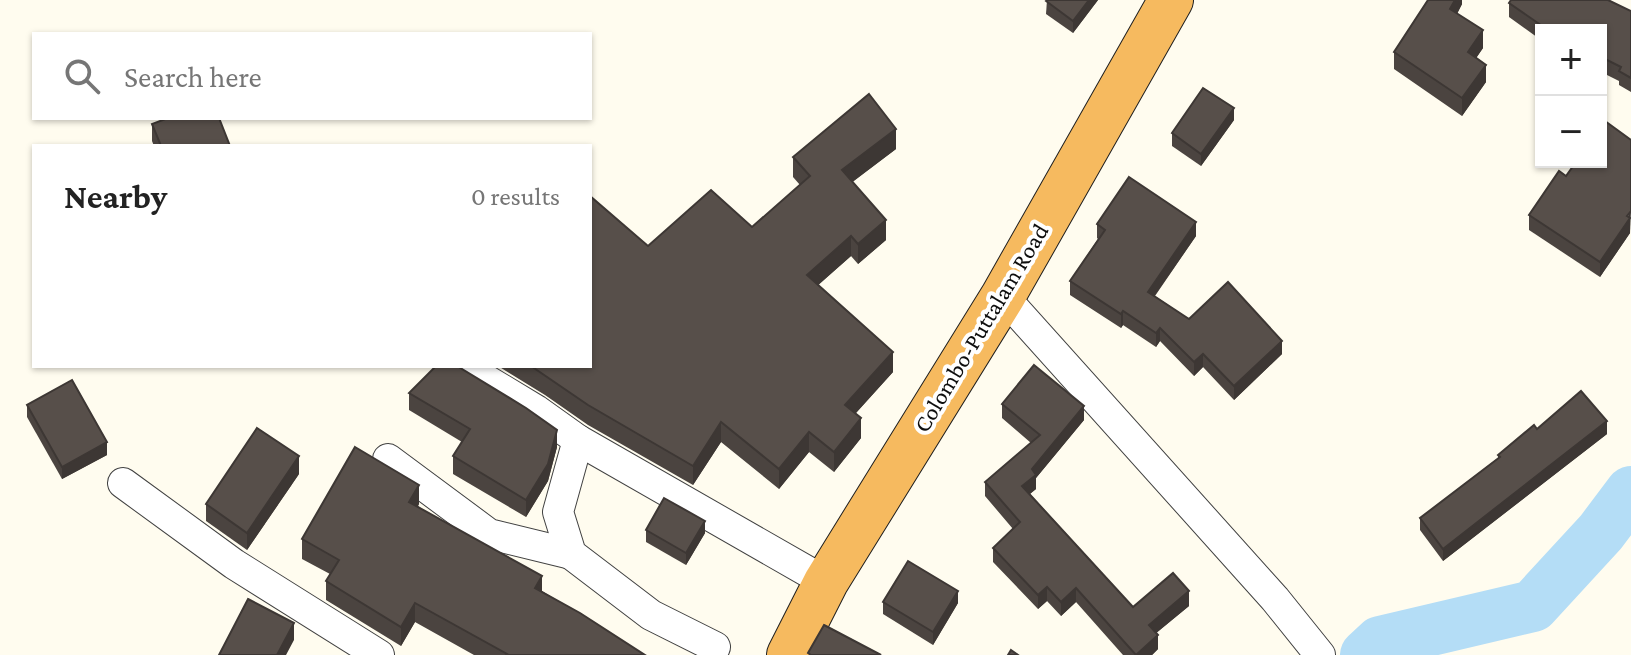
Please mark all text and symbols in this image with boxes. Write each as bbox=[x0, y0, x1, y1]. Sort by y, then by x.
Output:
map controls bbox=[1535, 24, 1607, 168]
button: + bbox=[1535, 24, 1607, 96]
search box bbox=[32, 32, 592, 120]
icon: search bbox=[60, 54, 104, 98]
text: Search here bbox=[124, 60, 262, 93]
button: − bbox=[1535, 96, 1607, 168]
text: Nearby bbox=[64, 178, 167, 215]
text: 0 results bbox=[471, 182, 560, 211]
street label: Colombo-Puttalam Road bbox=[908, 218, 1054, 437]

